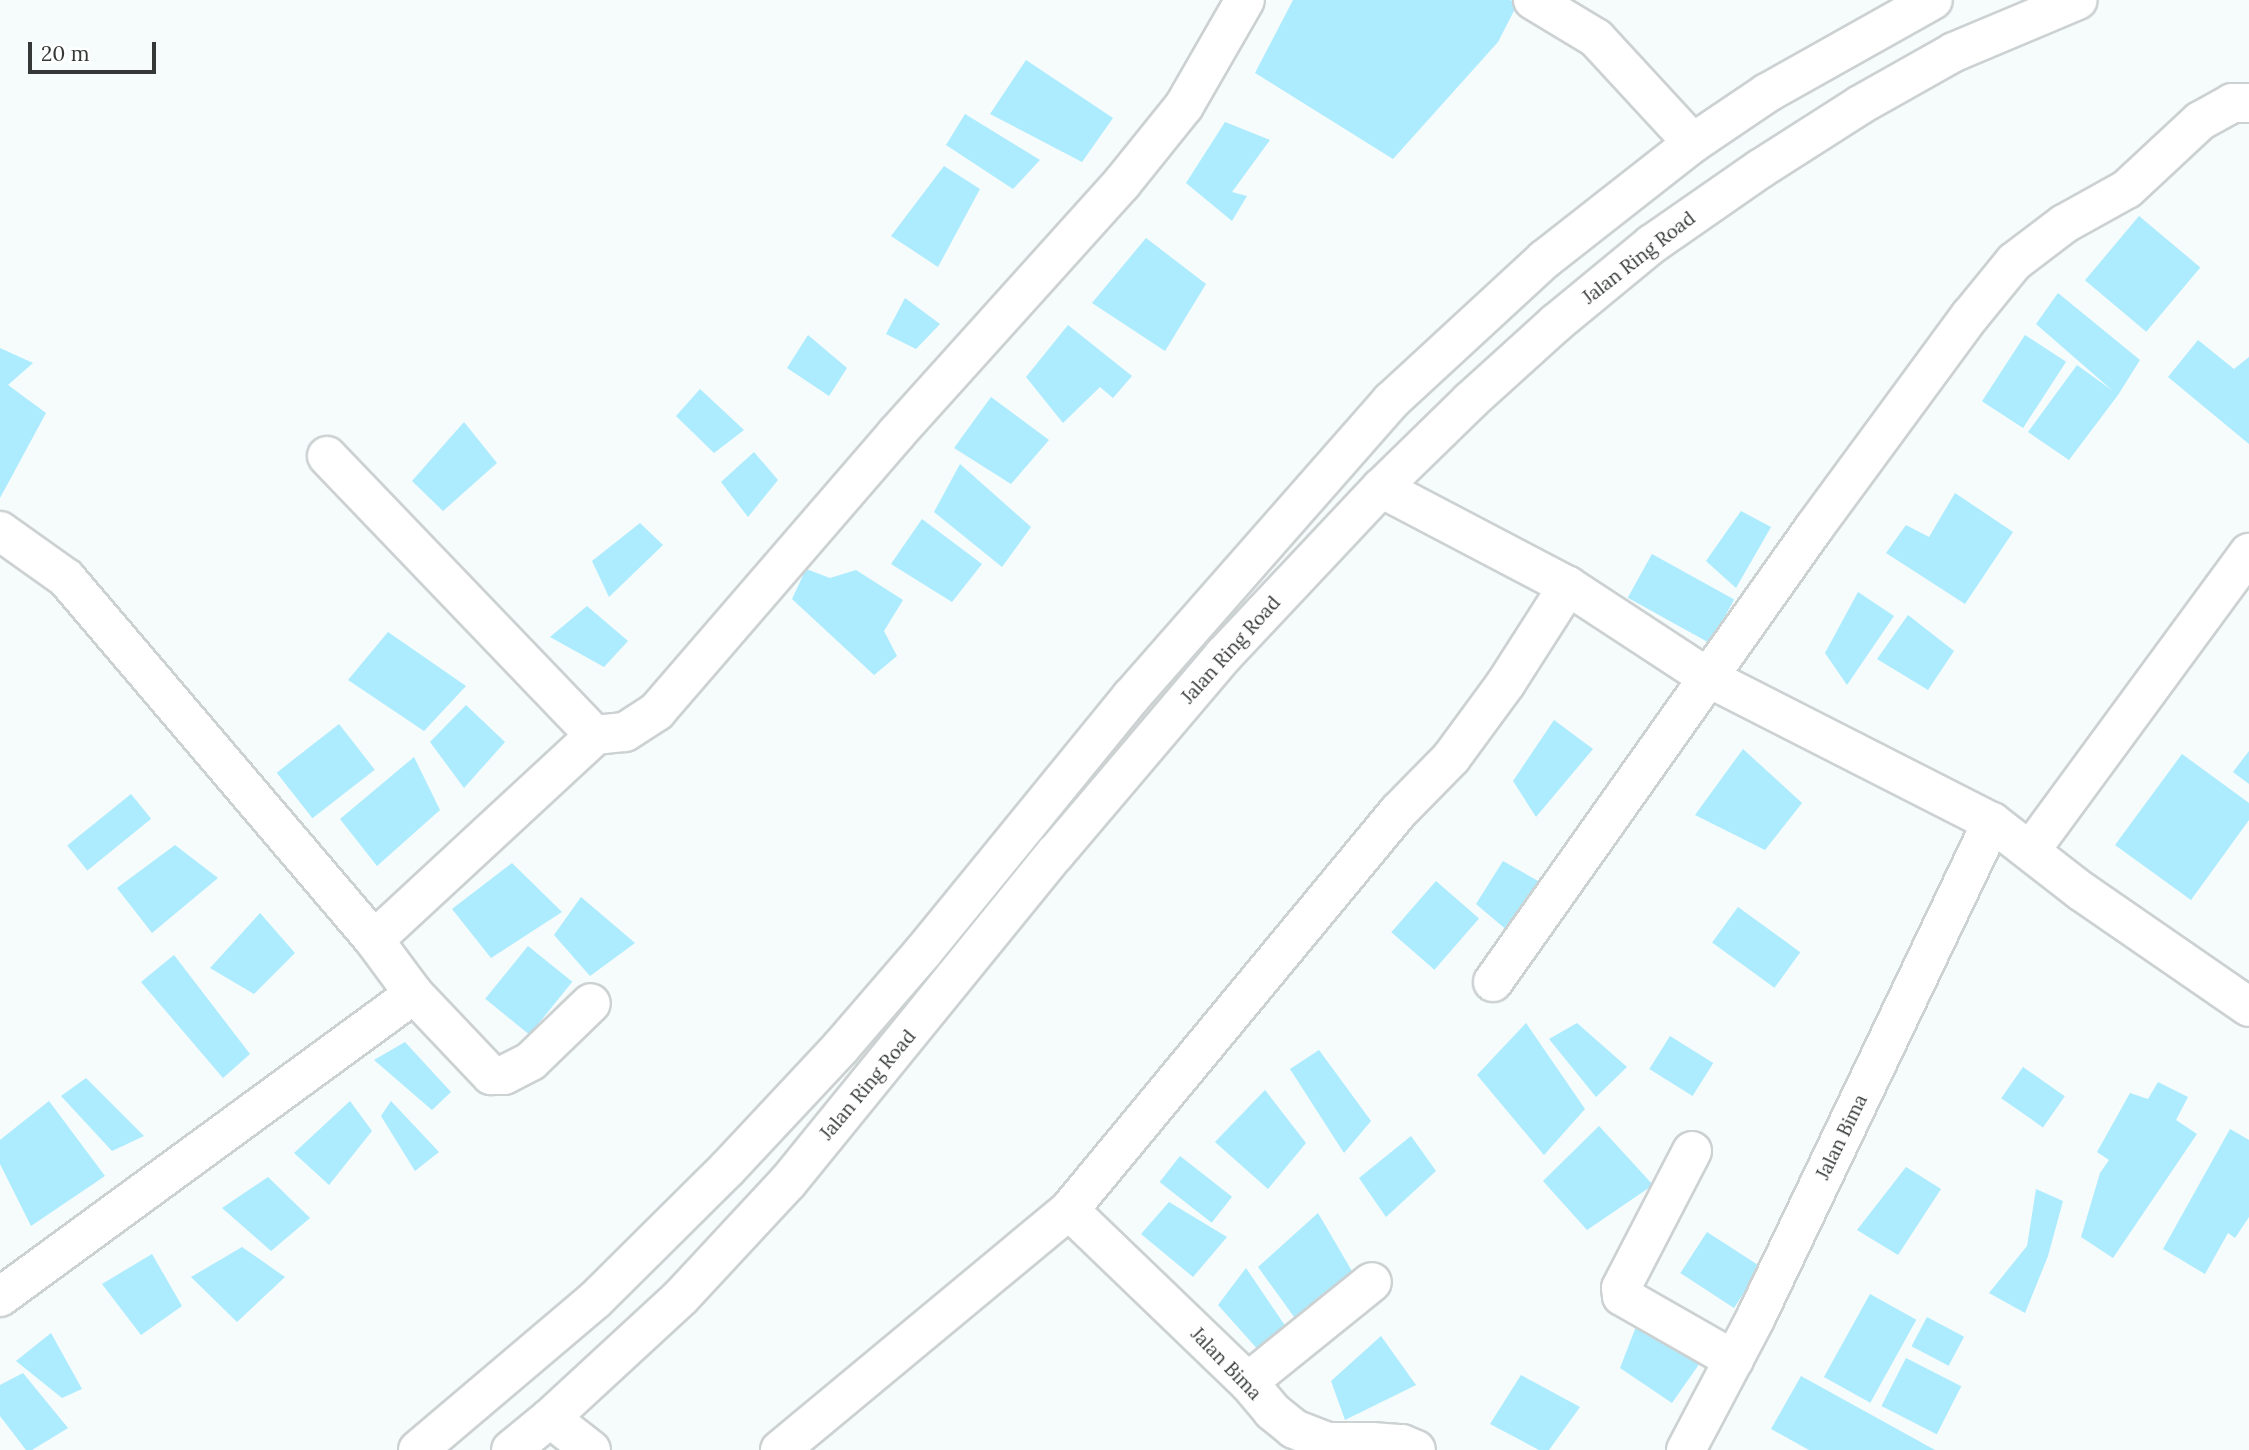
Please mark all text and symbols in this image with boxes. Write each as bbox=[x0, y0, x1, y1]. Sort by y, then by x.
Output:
scale bar bbox=[32, 28, 159, 72]
text: 20 m bbox=[41, 40, 90, 67]
street label: Jalan Ring Road bbox=[1578, 207, 1700, 309]
street label: Jalan Ring Road bbox=[1177, 592, 1285, 708]
street label: Jalan Ring Road bbox=[815, 1025, 921, 1145]
street label: Jalan Bima bbox=[1812, 1091, 1872, 1183]
street label: Jalan Bima bbox=[1186, 1323, 1266, 1405]

